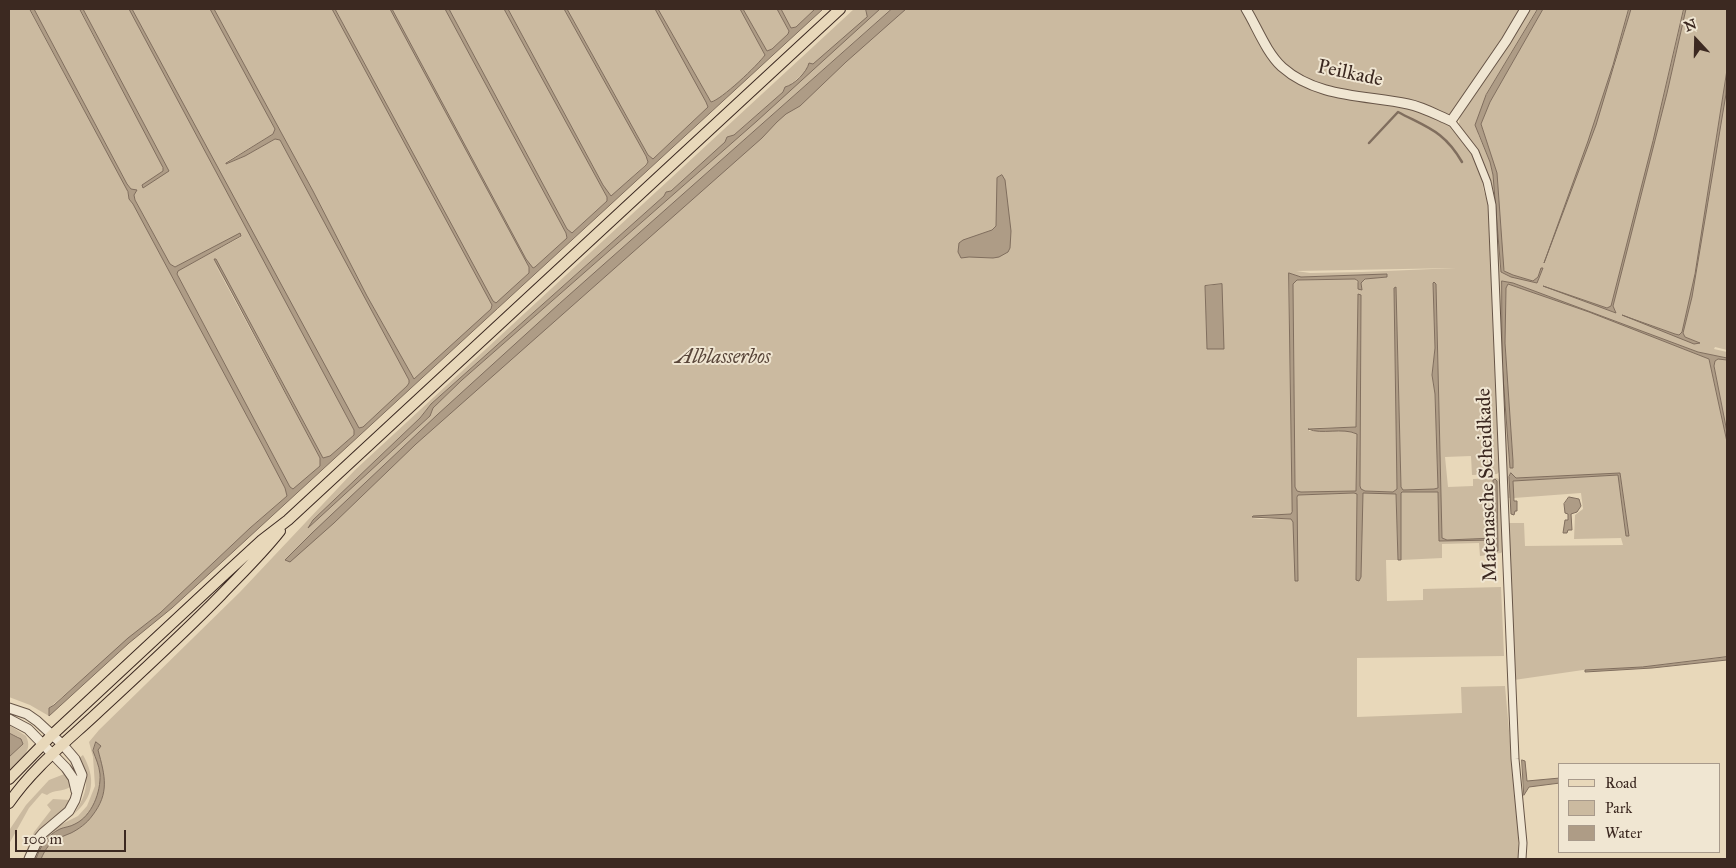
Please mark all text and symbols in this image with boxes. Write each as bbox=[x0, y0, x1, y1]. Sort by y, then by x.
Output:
north arrow bbox=[1671, 15, 1721, 65]
text: N bbox=[1682, 15, 1699, 36]
street label: Peilkade bbox=[1315, 55, 1385, 93]
park label: Alblasserbos bbox=[675, 346, 771, 370]
street label: Matenasche Scheidkade bbox=[1473, 388, 1503, 582]
legend bbox=[1558, 763, 1721, 853]
text: Road bbox=[1605, 774, 1637, 792]
text: Park bbox=[1605, 799, 1632, 817]
scale bar bbox=[18, 820, 129, 852]
text: Water bbox=[1605, 824, 1642, 842]
text: 100 m bbox=[23, 830, 62, 848]

